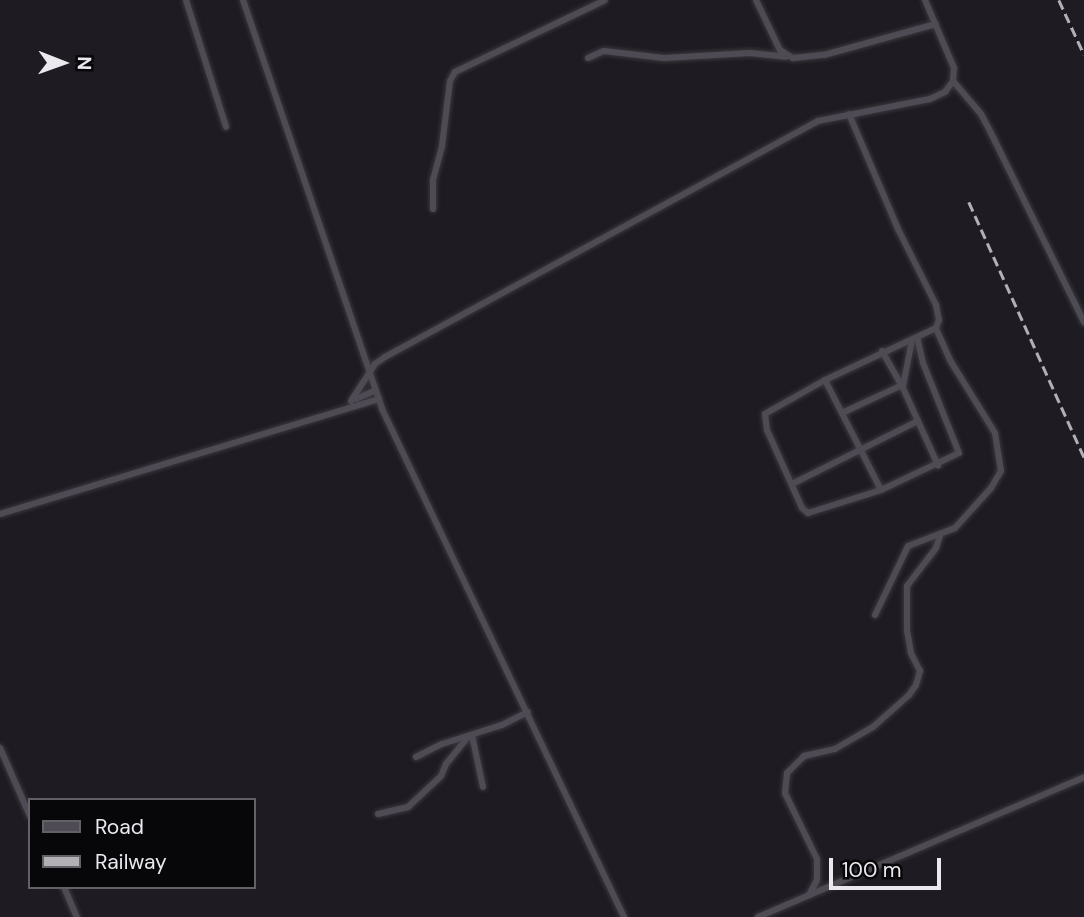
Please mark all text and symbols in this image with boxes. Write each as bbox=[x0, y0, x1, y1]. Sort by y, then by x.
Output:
north arrow bbox=[28, 28, 98, 98]
text: N bbox=[72, 56, 97, 71]
legend bbox=[28, 798, 256, 889]
text: Road bbox=[95, 813, 144, 841]
scale bar bbox=[832, 844, 944, 888]
text: Railway bbox=[95, 848, 167, 876]
text: 100 m bbox=[842, 856, 902, 884]

